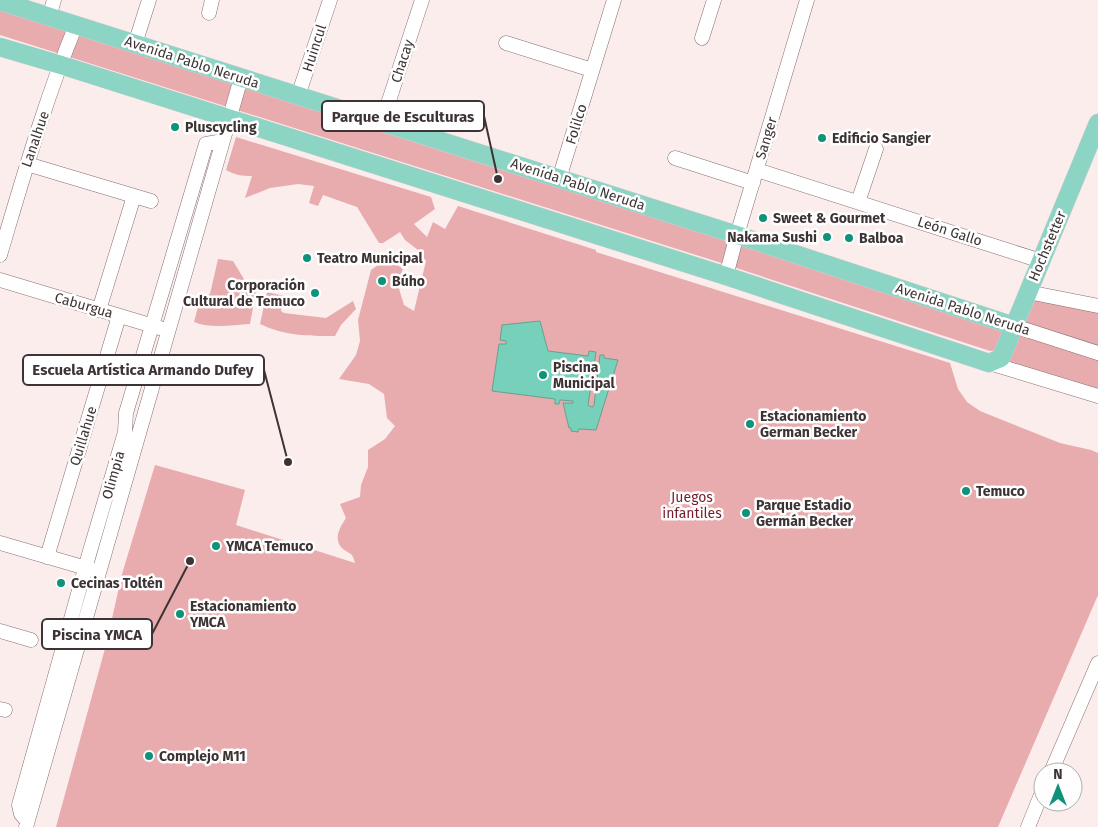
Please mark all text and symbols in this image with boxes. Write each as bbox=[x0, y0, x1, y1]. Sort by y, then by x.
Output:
street label: Huincul bbox=[299, 22, 330, 74]
street label: Avenida Pablo Neruda bbox=[123, 33, 261, 92]
street label: Chacay bbox=[388, 37, 417, 85]
callout: Parque de Esculturas bbox=[322, 101, 484, 131]
street label: Folilco bbox=[562, 102, 591, 146]
text: Parque de Esculturas bbox=[332, 108, 474, 126]
street label: Lanalhue bbox=[18, 109, 53, 169]
street label: Sanger bbox=[752, 114, 781, 161]
place label: Pluscycling bbox=[185, 119, 257, 136]
marker: Pluscycling bbox=[169, 121, 181, 133]
place label: Edificio Sangier bbox=[832, 130, 931, 147]
marker: Edificio Sangier bbox=[816, 132, 828, 144]
street label: Avenida Pablo Neruda bbox=[509, 155, 647, 214]
street label: Hochstetter bbox=[1025, 208, 1070, 284]
place label: Sweet & Gourmet bbox=[773, 210, 886, 227]
marker: Sweet & Gourmet bbox=[757, 212, 769, 224]
street label: León Gallo bbox=[915, 213, 984, 250]
place label: Nakama Sushi bbox=[727, 229, 817, 246]
place label: Balboa bbox=[859, 230, 904, 247]
marker: Nakama Sushi bbox=[821, 231, 833, 243]
marker: Balboa bbox=[843, 232, 855, 244]
place label: Teatro Municipal bbox=[317, 250, 424, 267]
marker: Teatro Municipal bbox=[301, 252, 313, 264]
place label: Búho bbox=[392, 273, 425, 290]
marker: Búho bbox=[376, 275, 388, 287]
place label: Corporación Cultural de Temuco bbox=[183, 277, 305, 310]
street label: Avenida Pablo Neruda bbox=[894, 280, 1032, 339]
marker: Corporación Cultural de Temuco bbox=[309, 287, 321, 299]
street label: Caburgua bbox=[53, 289, 115, 322]
callout: Escuela Artística Armando Dufey bbox=[23, 355, 264, 385]
place label: Piscina Municipal bbox=[553, 359, 615, 392]
text: Escuela Artística Armando Dufey bbox=[32, 361, 254, 379]
marker: Piscina Municipal bbox=[537, 369, 549, 381]
street label: Quillahue bbox=[66, 404, 101, 468]
place label: Estacionamiento German Becker bbox=[760, 408, 866, 441]
marker: Estacionamiento German Becker bbox=[744, 418, 756, 430]
street label: Olimpia bbox=[98, 449, 128, 501]
place label: Temuco bbox=[976, 483, 1025, 500]
marker: Temuco bbox=[960, 485, 972, 497]
park label: Juegos infantiles bbox=[662, 489, 722, 522]
place label: Parque Estadio Germán Becker bbox=[756, 497, 854, 530]
marker: Parque Estadio Germán Becker bbox=[740, 507, 752, 519]
place label: YMCA Temuco bbox=[225, 538, 313, 555]
marker: YMCA Temuco bbox=[210, 540, 222, 552]
place label: Cecinas Toltén bbox=[71, 575, 163, 592]
marker: Cecinas Toltén bbox=[55, 577, 67, 589]
place label: Estacionamiento YMCA bbox=[189, 598, 296, 631]
marker: Estacionamiento YMCA bbox=[174, 608, 186, 620]
callout: Piscina YMCA bbox=[42, 619, 152, 649]
text: Piscina YMCA bbox=[52, 626, 143, 644]
place label: Complejo M11 bbox=[159, 748, 246, 765]
marker: Complejo M11 bbox=[143, 750, 155, 762]
north arrow bbox=[1033, 762, 1083, 812]
text: N bbox=[1053, 766, 1063, 783]

